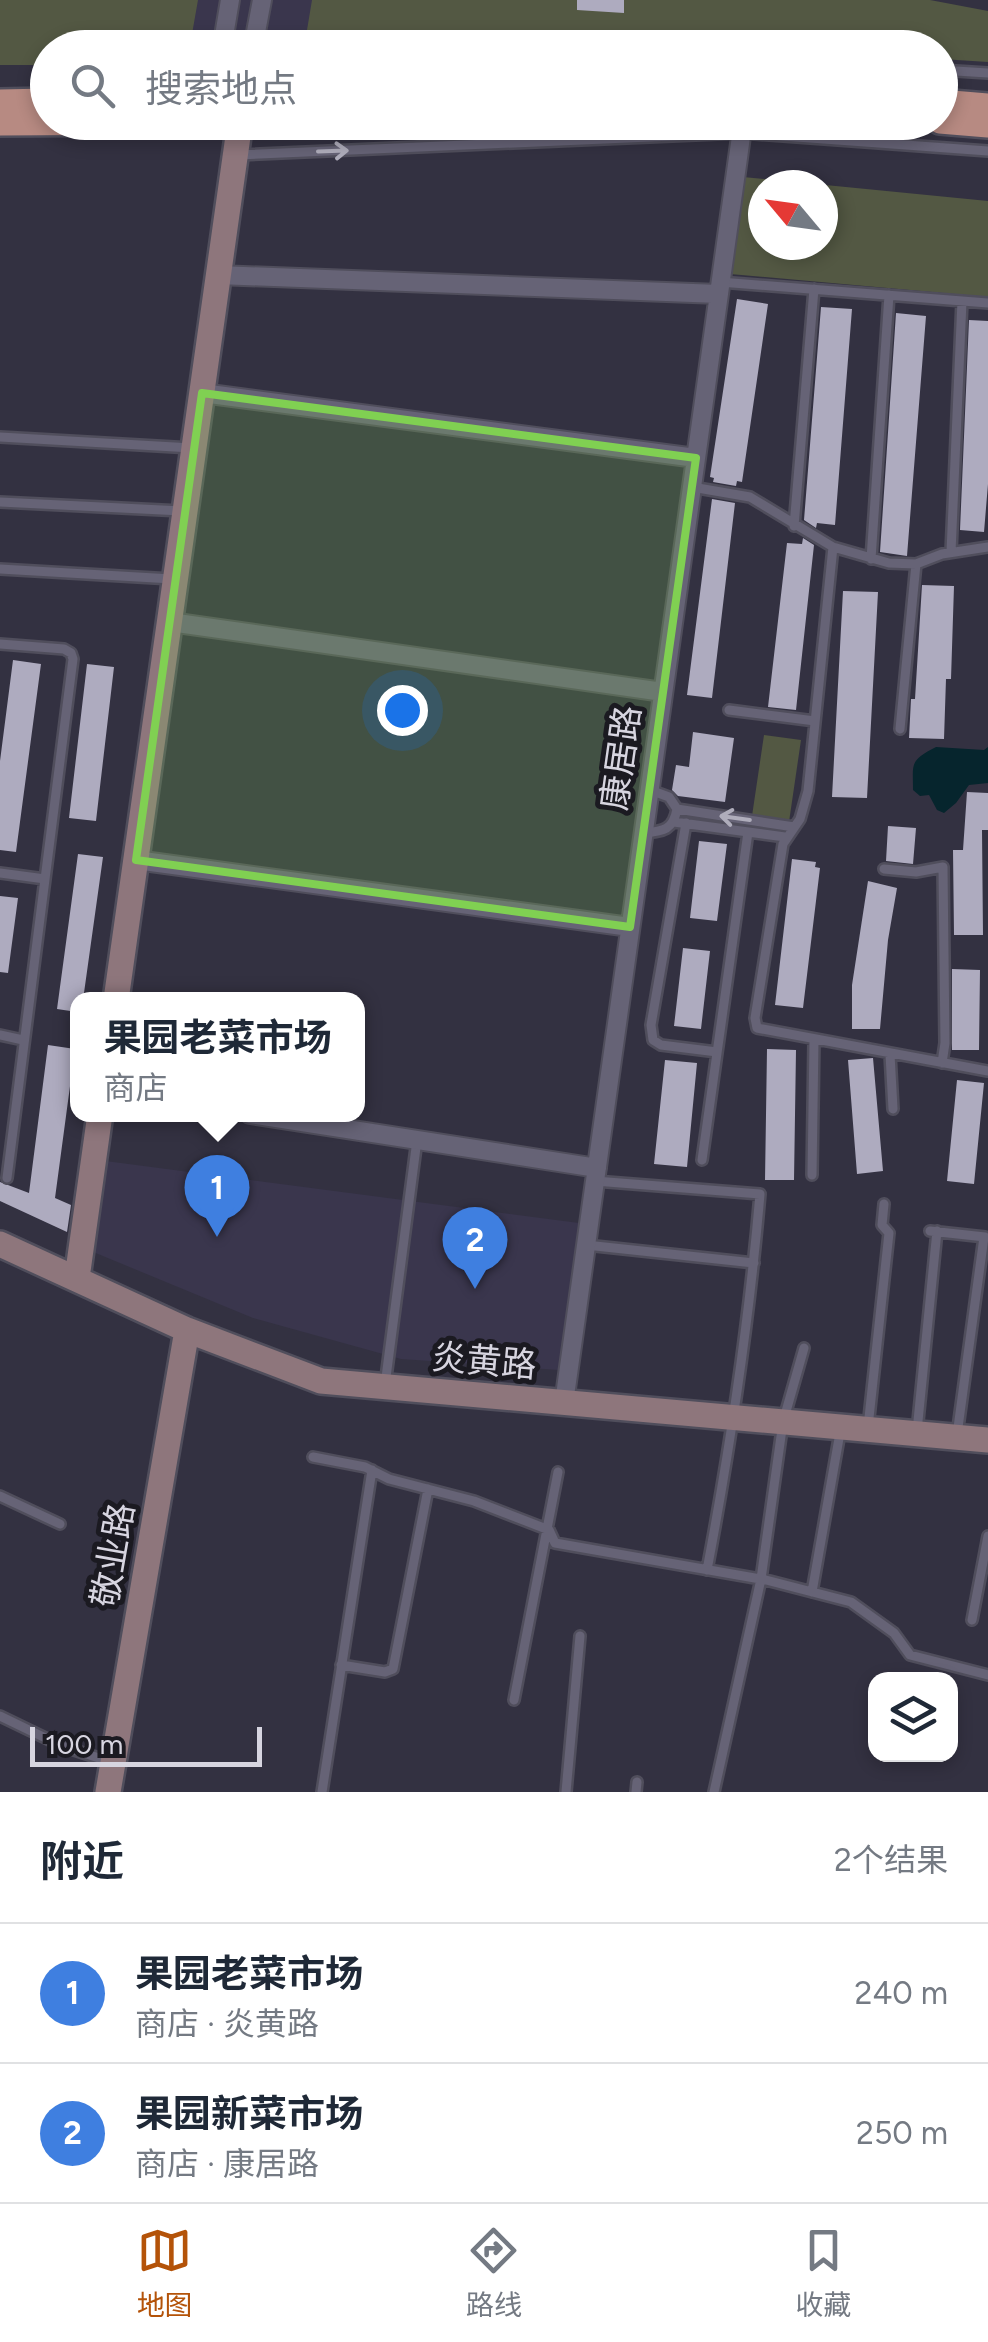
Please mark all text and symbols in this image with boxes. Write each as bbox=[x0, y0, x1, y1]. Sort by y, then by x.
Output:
search box bbox=[30, 30, 958, 140]
icon: search bbox=[65, 58, 120, 113]
text: 搜索地点 bbox=[145, 66, 297, 112]
one-way arrow bbox=[316, 141, 349, 160]
north arrow bbox=[748, 170, 838, 260]
your location bbox=[377, 685, 428, 736]
street label: 康居路 bbox=[593, 703, 649, 813]
one-way arrow bbox=[720, 808, 752, 827]
popup bbox=[70, 992, 365, 1122]
text: 果园老菜市场 bbox=[103, 1015, 332, 1061]
text: 商店 bbox=[103, 1069, 168, 1107]
pin: 1 bbox=[184, 1154, 250, 1237]
pin: 2 bbox=[442, 1206, 508, 1289]
street label: 炎黄路 bbox=[430, 1336, 538, 1386]
street label: 敬业路 bbox=[83, 1500, 143, 1610]
map controls bbox=[868, 1672, 958, 1762]
button: layers bbox=[868, 1672, 958, 1762]
scale bar bbox=[30, 1722, 262, 1766]
text: 100 m bbox=[45, 1727, 123, 1761]
text: 附近 bbox=[40, 1836, 124, 1887]
text: 2个结果 bbox=[834, 1841, 948, 1879]
text: 果园老菜市场 bbox=[135, 1951, 363, 1997]
text: 1 bbox=[66, 1974, 79, 2012]
text: 240 m bbox=[855, 1974, 948, 2012]
text: 商店 · 炎黄路 bbox=[135, 2005, 319, 2043]
text: 果园新菜市场 bbox=[135, 2091, 363, 2137]
text: 2 bbox=[63, 2114, 82, 2152]
text: 250 m bbox=[856, 2114, 948, 2152]
text: 商店 · 康居路 bbox=[135, 2145, 319, 2183]
tab: 地图 bbox=[137, 2223, 193, 2323]
tab: 路线 bbox=[466, 2223, 522, 2323]
tab: 收藏 bbox=[795, 2223, 851, 2323]

